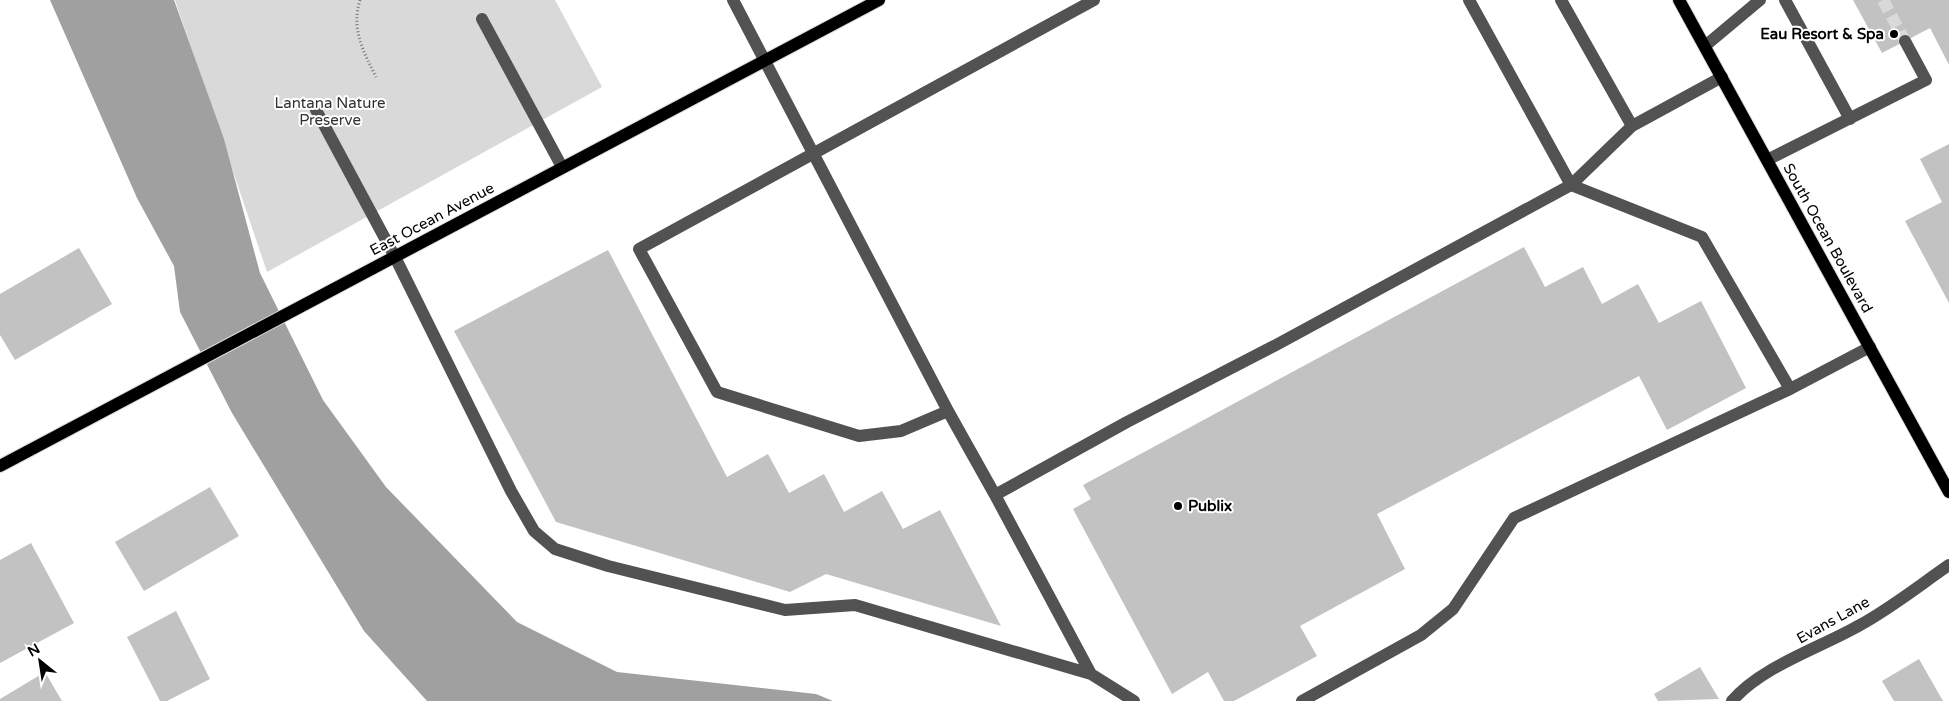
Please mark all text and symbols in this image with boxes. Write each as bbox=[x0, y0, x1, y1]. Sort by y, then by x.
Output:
place label: Eau Resort & Spa bbox=[1760, 25, 1884, 44]
marker: Eau Resort & Spa bbox=[1888, 28, 1900, 40]
park label: Lantana Nature Preserve bbox=[275, 94, 385, 129]
street label: South Ocean Boulevard bbox=[1779, 160, 1877, 316]
street label: East Ocean Avenue bbox=[367, 179, 497, 259]
place label: Publix bbox=[1188, 497, 1232, 515]
marker: Publix bbox=[1172, 500, 1184, 512]
street label: Evans Lane bbox=[1793, 593, 1873, 647]
north arrow bbox=[15, 636, 65, 686]
text: N bbox=[25, 640, 43, 660]

